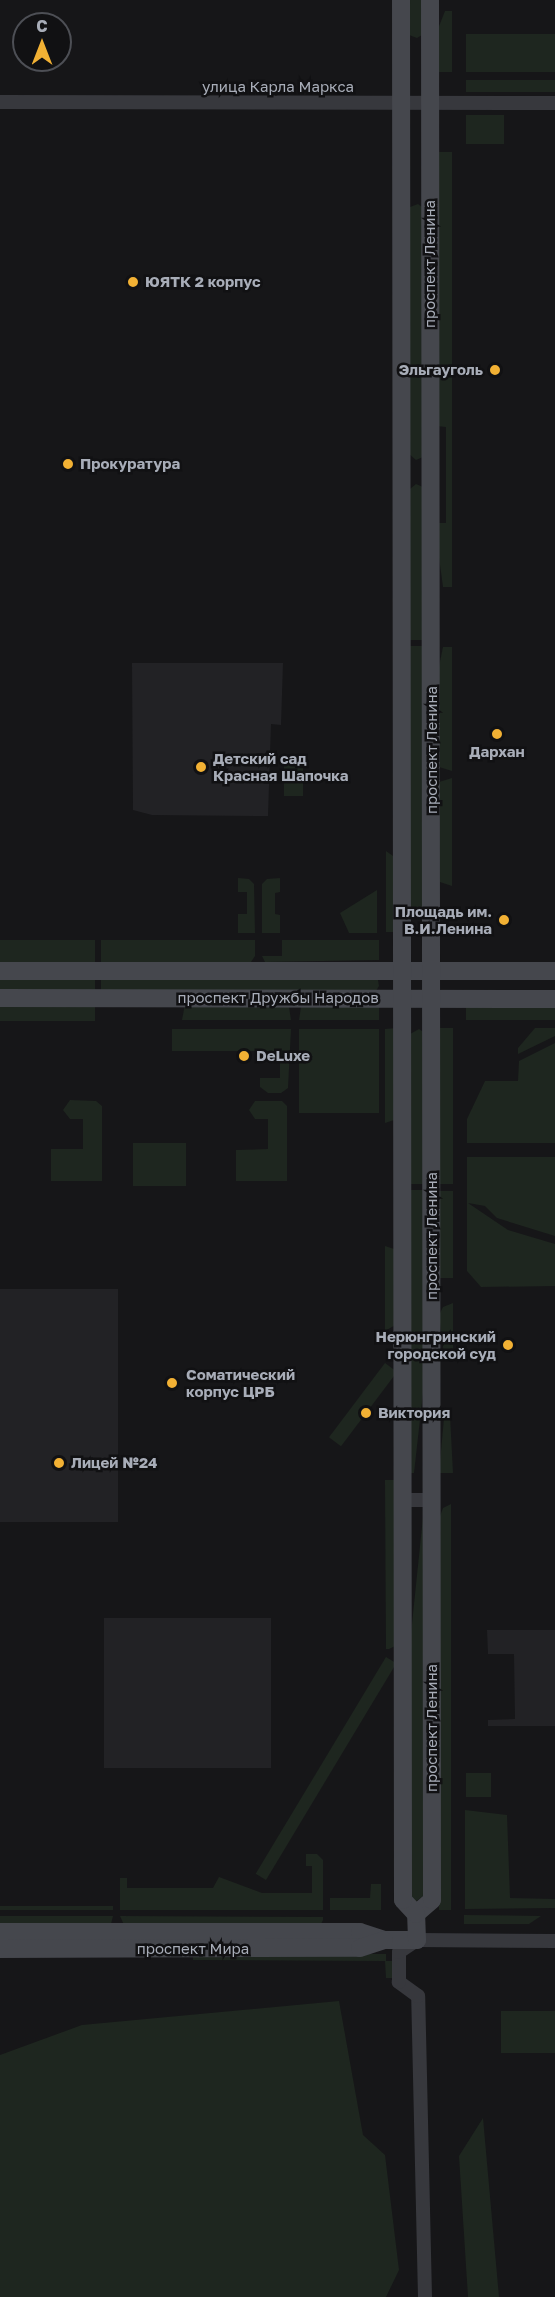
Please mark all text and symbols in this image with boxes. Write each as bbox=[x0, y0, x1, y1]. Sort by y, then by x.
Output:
north arrow bbox=[12, 12, 72, 72]
text: С bbox=[36, 16, 48, 36]
street label: улица Карла Маркса bbox=[202, 78, 354, 96]
street label: проспект Ленина bbox=[421, 200, 439, 328]
place label: ЮЯТК 2 корпус bbox=[145, 273, 261, 291]
marker: ЮЯТК 2 корпус bbox=[126, 275, 140, 289]
place label: Эльгауголь bbox=[399, 361, 483, 379]
marker: Эльгауголь bbox=[488, 363, 502, 377]
place label: Прокуратура bbox=[80, 455, 180, 473]
marker: Прокуратура bbox=[61, 457, 75, 471]
street label: проспект Ленина bbox=[423, 686, 441, 814]
marker: Дархан bbox=[490, 727, 504, 741]
place label: Дархан bbox=[469, 743, 525, 761]
place label: Детский сад Красная Шапочка bbox=[213, 749, 349, 784]
marker: Детский сад Красная Шапочка bbox=[194, 760, 208, 774]
place label: Площадь им. В.И.Ленина bbox=[395, 902, 492, 937]
marker: Площадь им. В.И.Ленина bbox=[497, 913, 511, 927]
street label: проспект Дружбы Народов bbox=[177, 989, 379, 1007]
place label: DeLuxe bbox=[256, 1047, 310, 1065]
marker: DeLuxe bbox=[237, 1049, 251, 1063]
street label: проспект Ленина bbox=[423, 1172, 441, 1300]
place label: Нерюнгринский городской суд bbox=[376, 1327, 496, 1362]
marker: Нерюнгринский городской суд bbox=[501, 1338, 515, 1352]
place label: Соматический корпус ЦРБ bbox=[186, 1365, 295, 1400]
marker: Соматический корпус ЦРБ bbox=[163, 1374, 181, 1392]
place label: Виктория bbox=[378, 1404, 450, 1422]
marker: Виктория bbox=[359, 1406, 373, 1420]
place label: Лицей №24 bbox=[71, 1454, 157, 1472]
marker: Лицей №24 bbox=[52, 1456, 66, 1470]
street label: проспект Ленина bbox=[423, 1664, 441, 1792]
street label: проспект Мира bbox=[137, 1940, 249, 1958]

